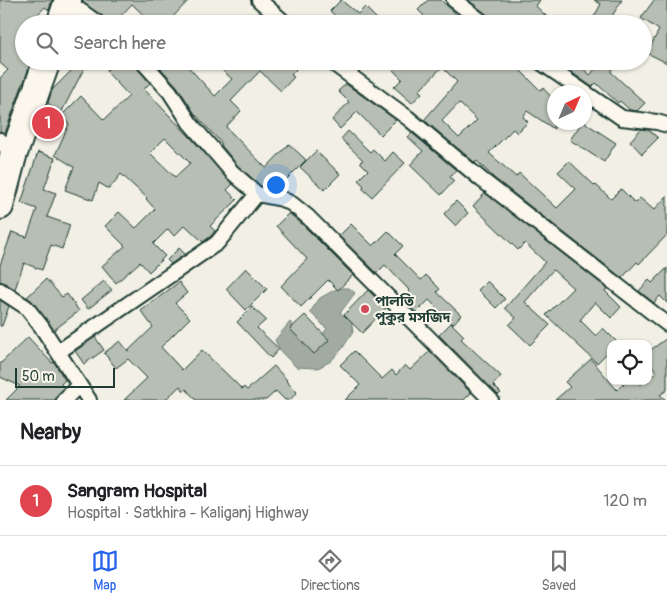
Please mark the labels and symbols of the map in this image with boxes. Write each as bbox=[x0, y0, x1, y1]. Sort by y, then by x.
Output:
north arrow bbox=[547, 85, 592, 130]
pin: 1 bbox=[32, 104, 64, 142]
your location bbox=[263, 172, 289, 198]
place label: পালতি পুকুর মসজিদ bbox=[375, 293, 452, 326]
marker: পালতি পুকুর মসজিদ bbox=[359, 303, 371, 315]
scale bar bbox=[15, 365, 115, 388]

